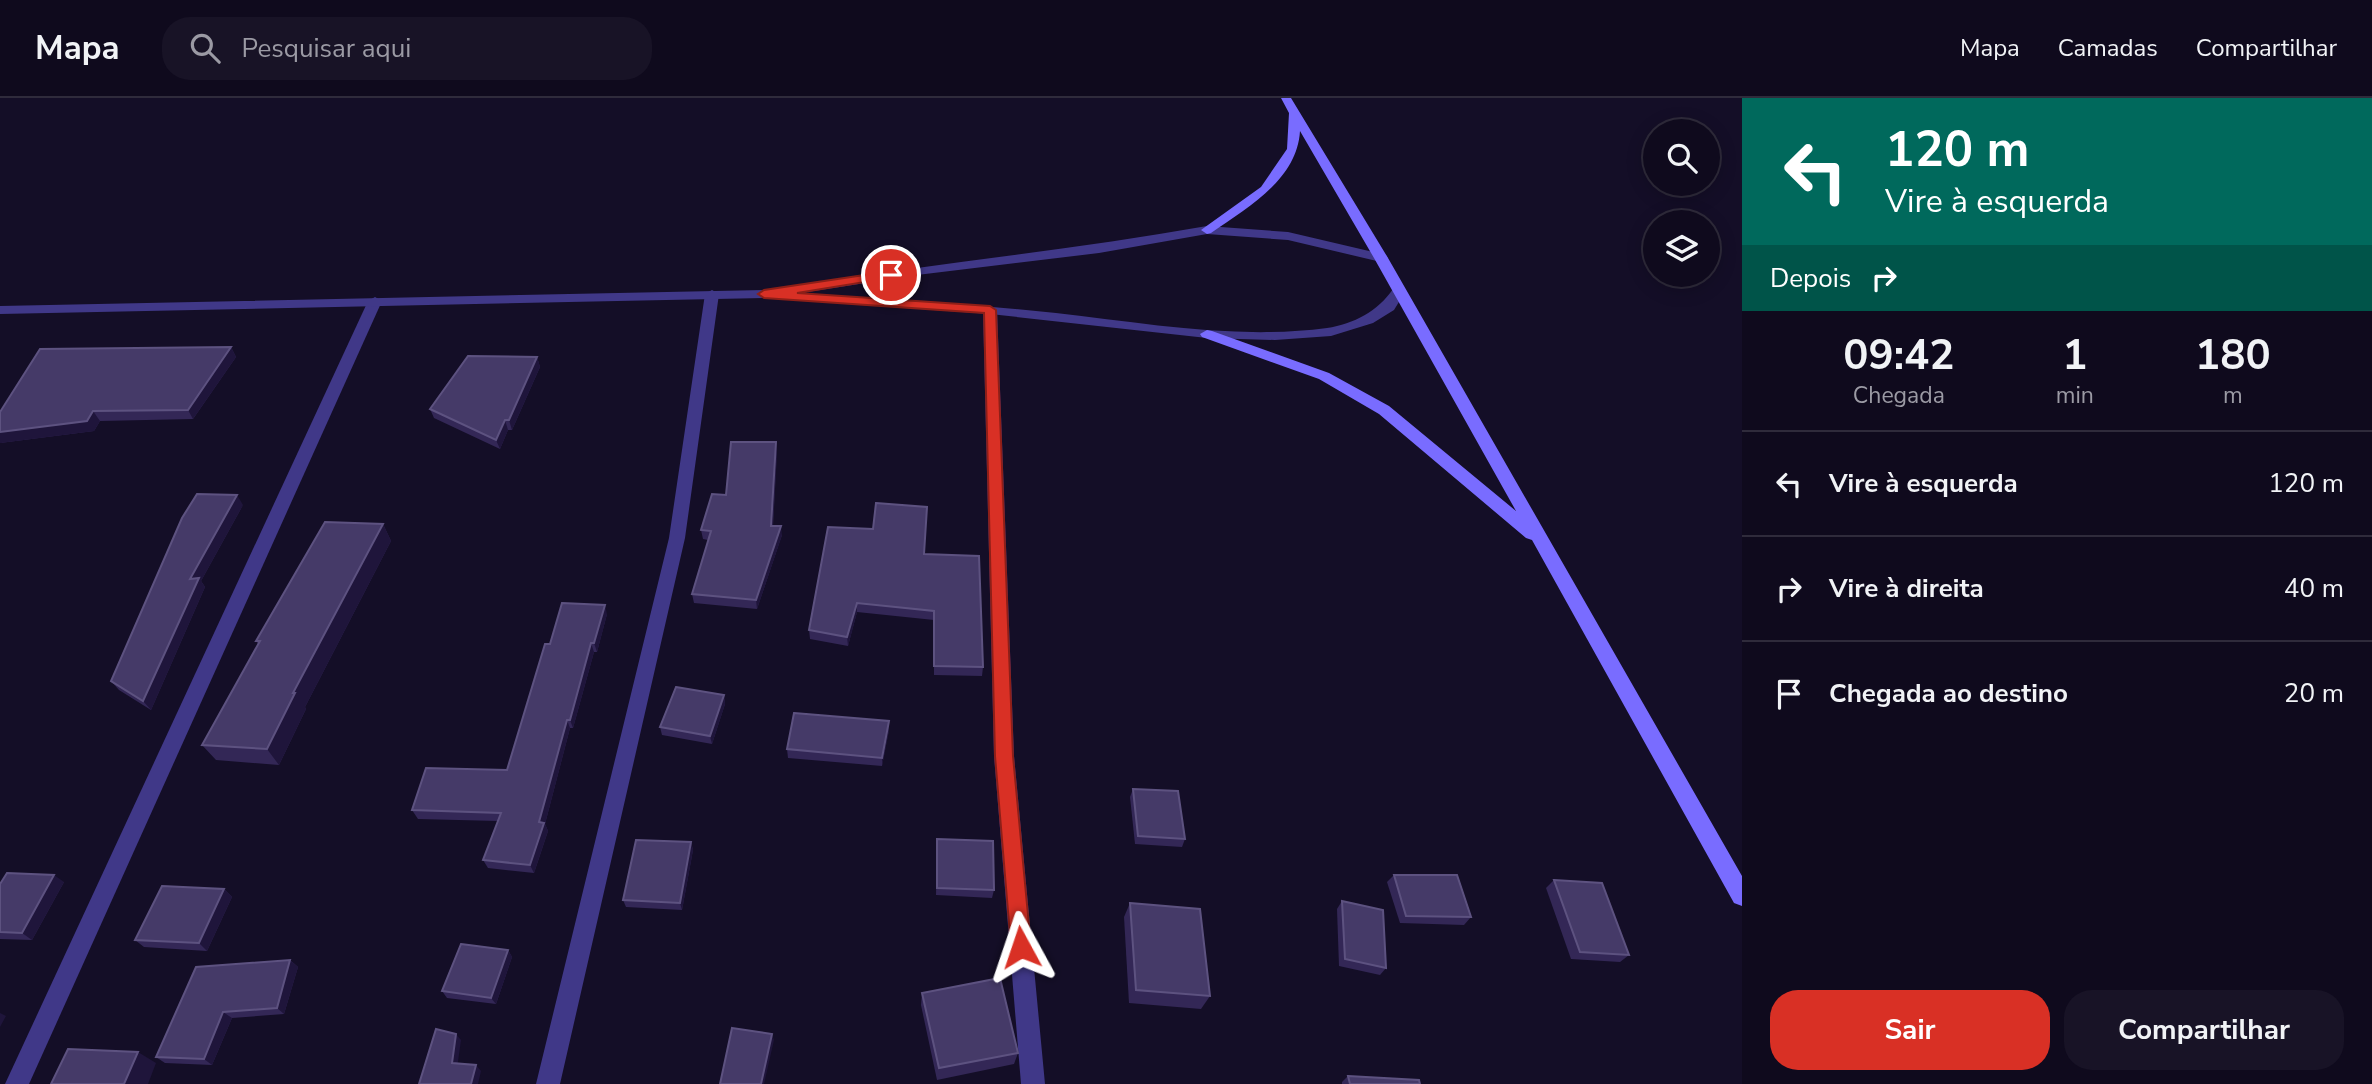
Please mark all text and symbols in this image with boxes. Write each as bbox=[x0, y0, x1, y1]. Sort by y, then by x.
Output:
search box bbox=[162, 17, 652, 80]
text: Mapa bbox=[35, 26, 120, 71]
icon: search bbox=[186, 29, 224, 67]
text: Pesquisar aqui bbox=[242, 31, 411, 66]
text: Mapa bbox=[1960, 32, 2020, 64]
text: Camadas bbox=[2058, 32, 2158, 64]
text: Compartilhar bbox=[2196, 32, 2337, 64]
text: 120 m bbox=[1885, 116, 2029, 183]
map controls bbox=[1643, 119, 1720, 287]
button: search bbox=[1643, 119, 1720, 196]
icon: left bbox=[1770, 126, 1861, 217]
text: Vire à esquerda bbox=[1885, 180, 2109, 223]
button: layers bbox=[1643, 210, 1720, 287]
pin bbox=[861, 245, 921, 305]
icon: arrive bbox=[872, 256, 910, 294]
icon: right bbox=[1865, 259, 1903, 297]
text: Depois bbox=[1770, 261, 1851, 296]
text: 09:42 bbox=[1843, 327, 1954, 384]
text: 1 bbox=[2062, 327, 2087, 384]
text: 180 bbox=[2195, 327, 2271, 384]
text: Chegada bbox=[1853, 380, 1945, 411]
text: min bbox=[2056, 380, 2094, 411]
text: m bbox=[2223, 380, 2243, 411]
icon: left bbox=[1770, 465, 1808, 503]
text: Vire à esquerda bbox=[1829, 466, 2018, 501]
text: 120 m bbox=[2268, 466, 2344, 501]
icon: right bbox=[1770, 570, 1808, 608]
text: Vire à direita bbox=[1829, 571, 1984, 606]
text: 40 m bbox=[2284, 571, 2344, 606]
icon: arrive bbox=[1770, 675, 1808, 713]
text: Chegada ao destino bbox=[1829, 676, 2068, 711]
text: 20 m bbox=[2284, 676, 2344, 711]
position arrow bbox=[984, 910, 1058, 984]
button: Sair bbox=[1770, 990, 2050, 1070]
button: Compartilhar bbox=[2064, 990, 2344, 1070]

